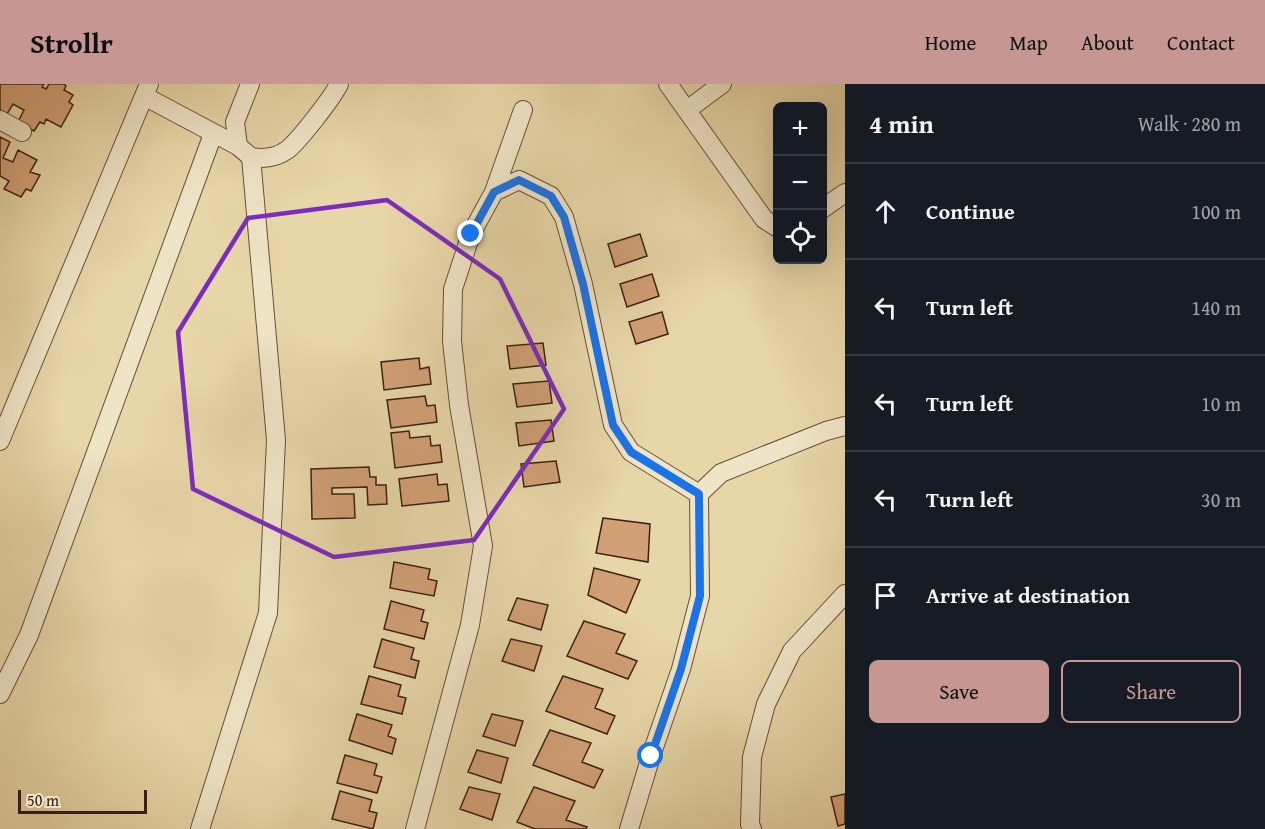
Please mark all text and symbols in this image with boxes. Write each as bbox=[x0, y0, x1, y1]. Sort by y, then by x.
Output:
text: Strollr bbox=[30, 22, 113, 63]
text: Home bbox=[925, 27, 976, 58]
text: Map bbox=[1009, 27, 1048, 58]
text: About bbox=[1081, 27, 1134, 58]
text: Contact bbox=[1167, 27, 1235, 58]
map controls bbox=[773, 102, 827, 264]
button: + bbox=[773, 102, 827, 156]
text: 4 min bbox=[869, 104, 934, 143]
text: Walk · 280 m bbox=[1138, 109, 1241, 138]
button: − bbox=[773, 156, 827, 210]
icon: ahead bbox=[869, 195, 902, 228]
text: Continue bbox=[926, 195, 1015, 227]
text: 100 m bbox=[1191, 197, 1241, 226]
button: locate bbox=[773, 210, 827, 264]
route end bbox=[457, 220, 483, 246]
icon: left bbox=[869, 291, 902, 324]
text: Turn left bbox=[926, 291, 1013, 323]
text: 140 m bbox=[1191, 293, 1241, 322]
icon: left bbox=[869, 387, 902, 420]
text: Turn left bbox=[926, 387, 1013, 419]
text: 10 m bbox=[1201, 389, 1241, 418]
icon: left bbox=[869, 483, 902, 516]
text: Turn left bbox=[926, 483, 1013, 515]
text: 30 m bbox=[1201, 485, 1241, 514]
icon: arrive bbox=[869, 579, 902, 612]
text: Arrive at destination bbox=[926, 579, 1130, 611]
button: Save bbox=[869, 660, 1049, 723]
button: Share bbox=[1061, 660, 1241, 723]
route start bbox=[637, 742, 663, 768]
scale bar bbox=[18, 787, 147, 814]
text: 50 m bbox=[27, 788, 59, 812]

